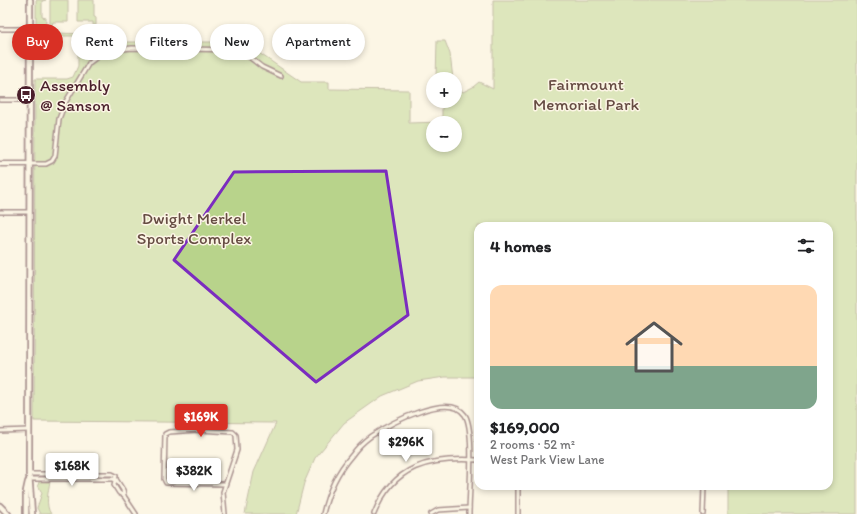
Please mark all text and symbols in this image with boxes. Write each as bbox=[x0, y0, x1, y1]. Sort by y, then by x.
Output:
chip: Buy bbox=[12, 24, 63, 60]
chip: Rent bbox=[71, 24, 127, 60]
chip: Filters bbox=[135, 24, 202, 60]
chip: New bbox=[210, 24, 264, 60]
chip: Apartment bbox=[272, 24, 365, 60]
map controls bbox=[426, 72, 462, 152]
button: + bbox=[426, 72, 462, 108]
park label: Fairmount Memorial Park bbox=[533, 74, 639, 114]
place label: Assembly @ Sanson bbox=[40, 75, 111, 115]
bus stop icon: Assembly @ Sanson bbox=[15, 84, 37, 106]
button: − bbox=[426, 116, 462, 152]
park label: Dwight Merkel Sports Complex bbox=[137, 208, 251, 248]
icon: filters bbox=[795, 235, 817, 257]
text: 4 homes bbox=[490, 236, 551, 256]
icon: home bbox=[618, 311, 690, 383]
pin: $169K bbox=[173, 404, 229, 438]
text: $169K bbox=[184, 409, 218, 424]
text: $169,000 bbox=[490, 417, 560, 437]
pin: $296K bbox=[378, 429, 434, 463]
text: $296K bbox=[388, 434, 424, 449]
text: 2 rooms · 52 m² bbox=[490, 437, 575, 452]
text: West Park View Lane bbox=[490, 452, 605, 467]
pin: $168K bbox=[44, 453, 100, 487]
text: $168K bbox=[55, 458, 89, 473]
pin: $382K bbox=[166, 458, 222, 492]
text: $382K bbox=[176, 463, 212, 478]

